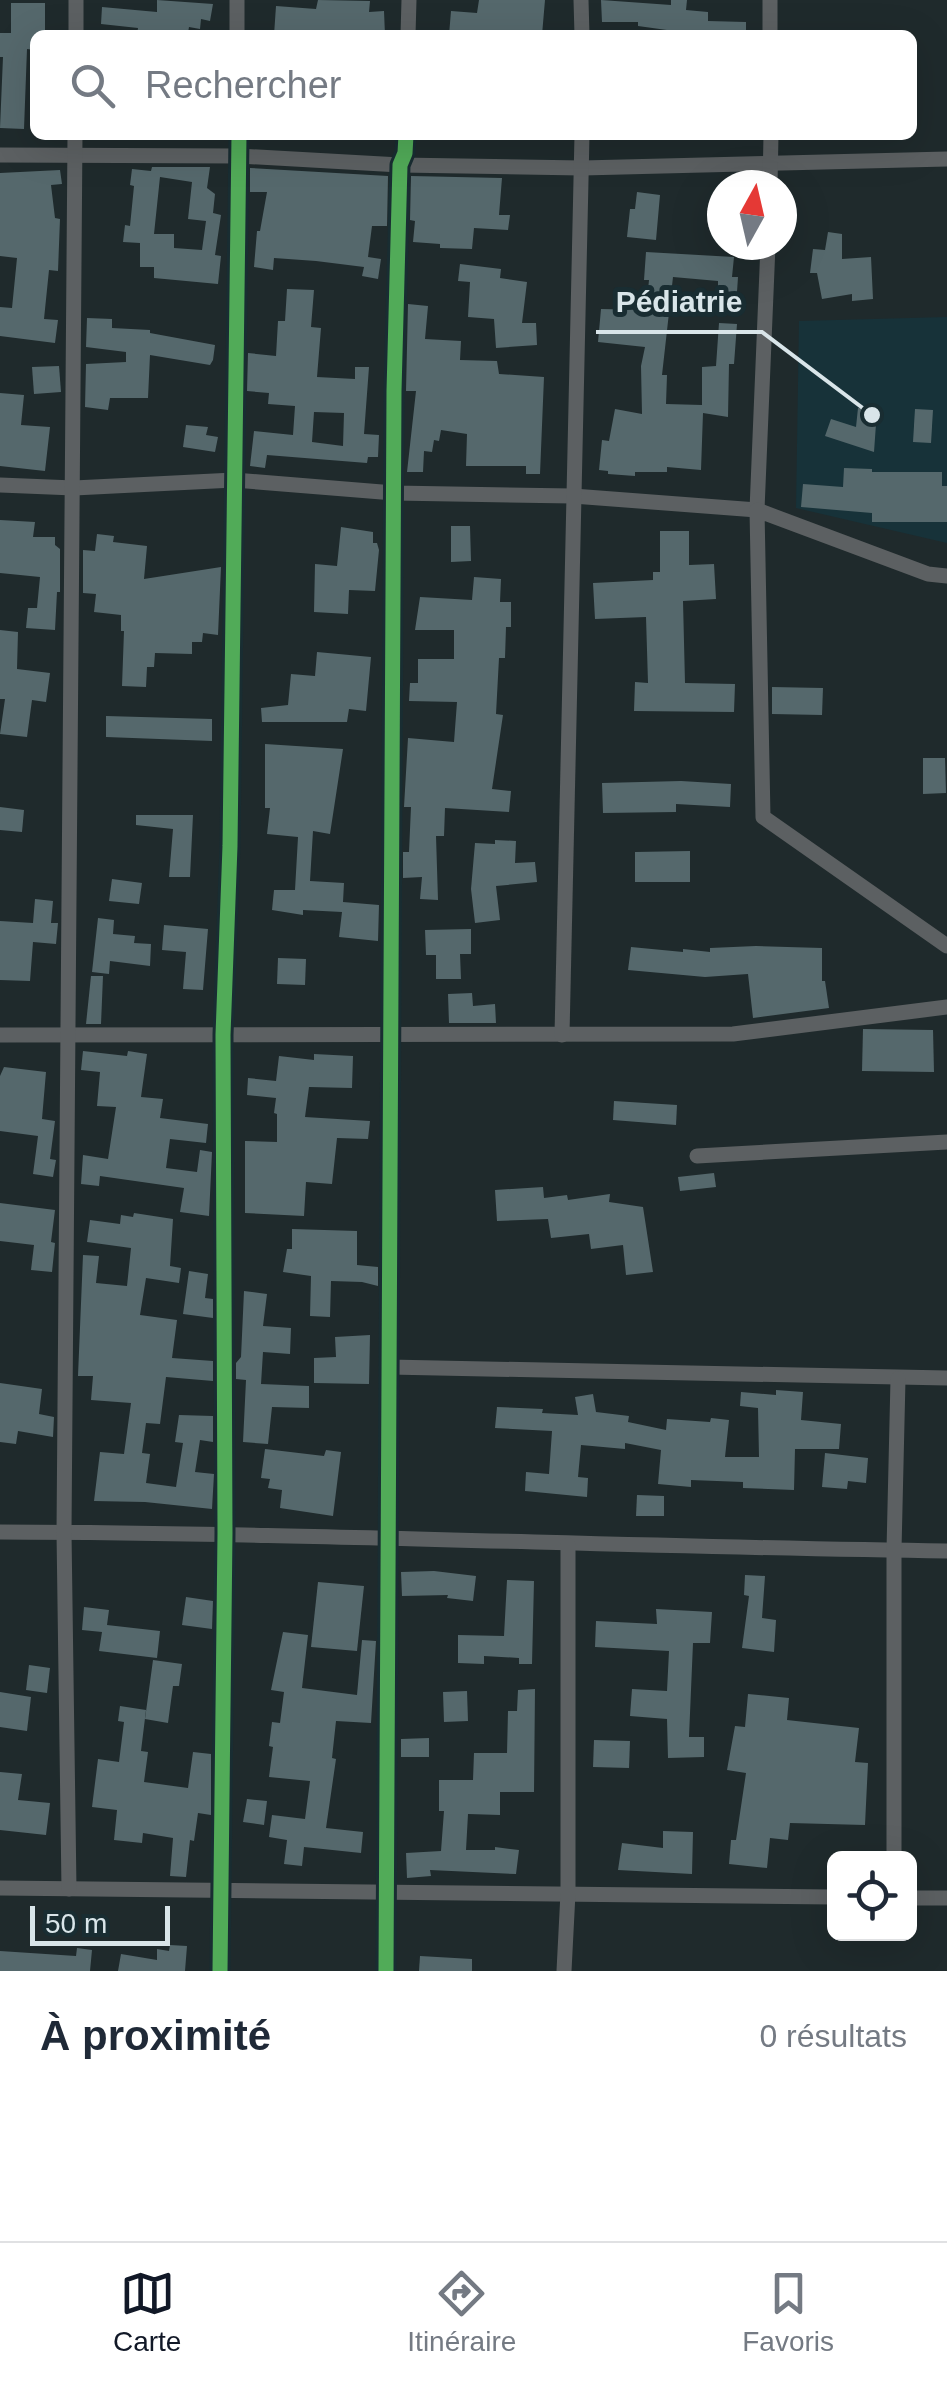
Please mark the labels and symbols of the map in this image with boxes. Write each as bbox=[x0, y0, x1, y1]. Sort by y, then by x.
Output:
north arrow bbox=[707, 170, 797, 260]
callout: Pédiatrie bbox=[596, 272, 762, 332]
text: Pédiatrie bbox=[616, 285, 742, 318]
scale bar bbox=[30, 1901, 170, 1946]

